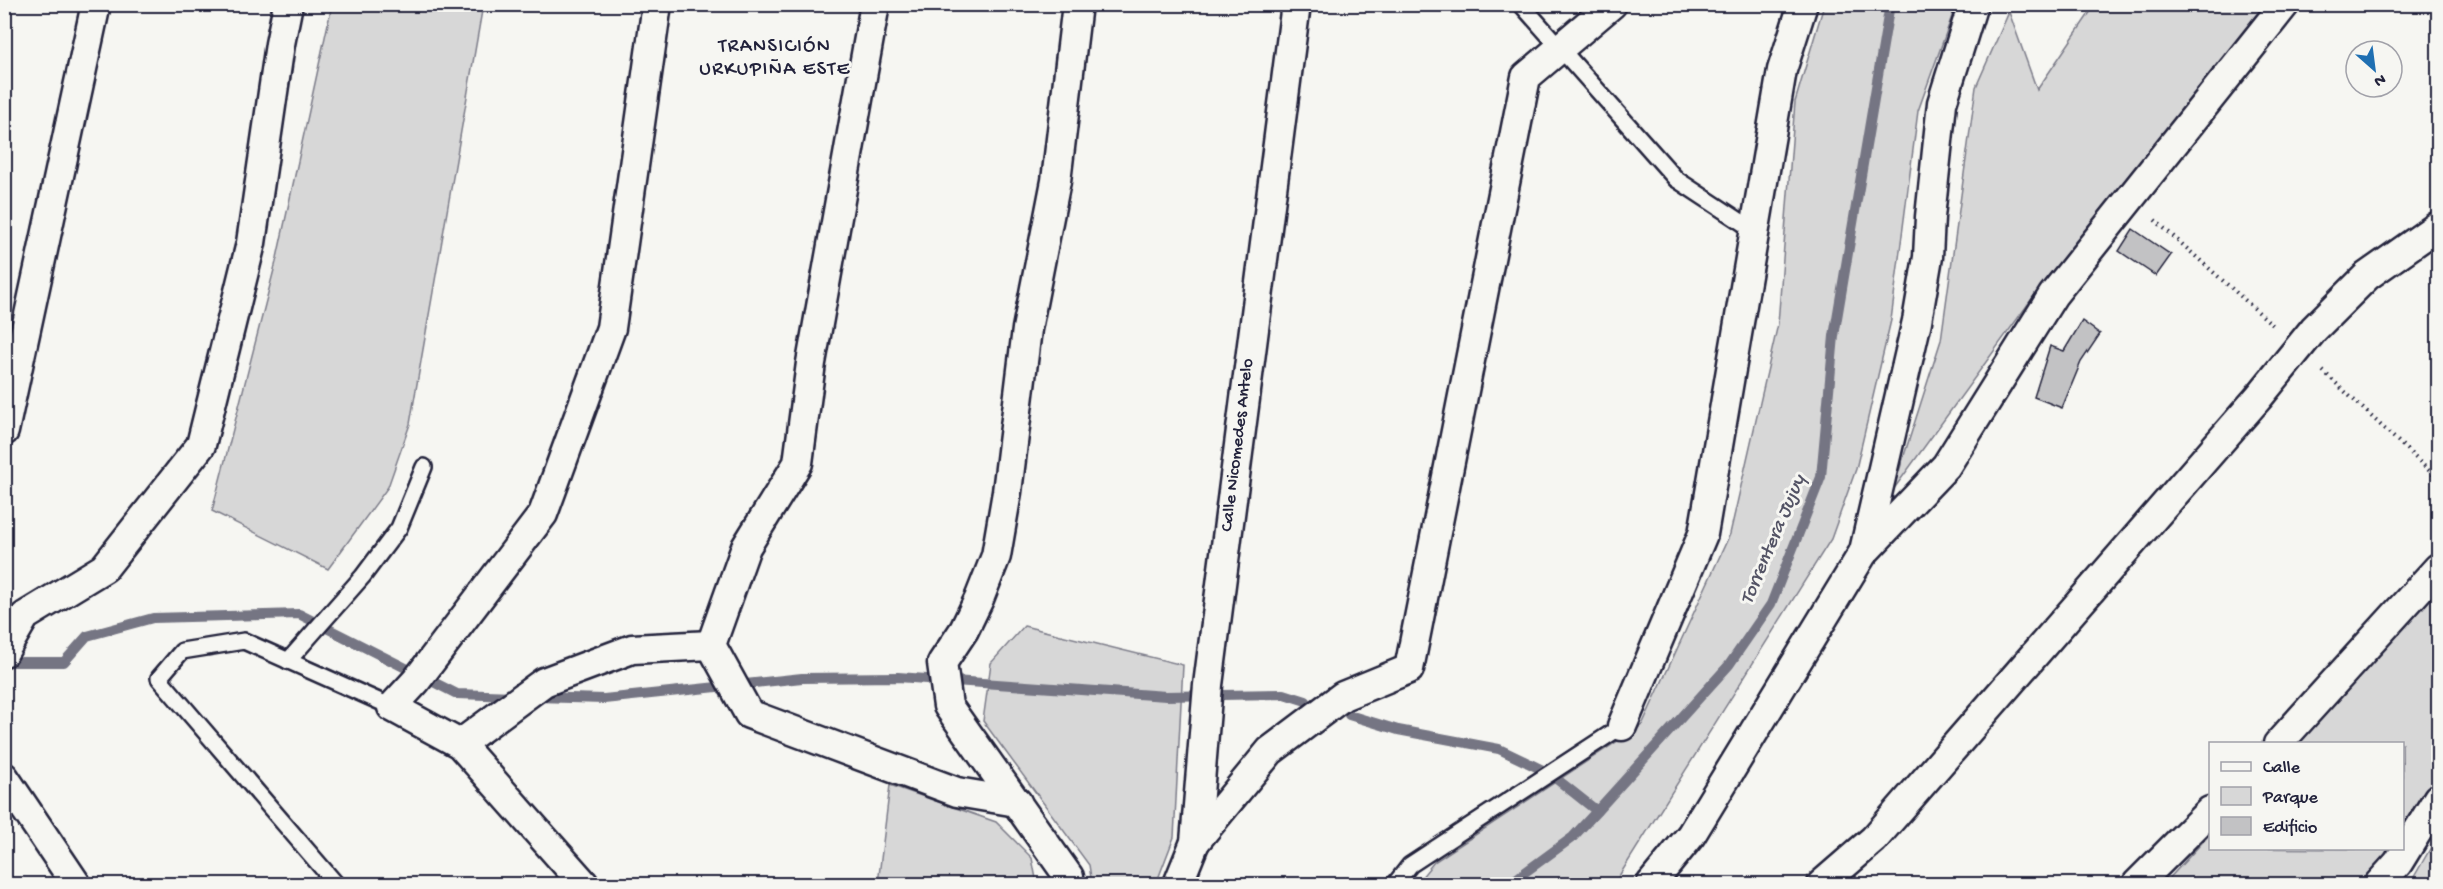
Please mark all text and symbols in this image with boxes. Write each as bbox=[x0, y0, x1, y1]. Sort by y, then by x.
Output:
district label: TRANSICIÓN URKUPIÑA ESTE bbox=[699, 36, 851, 82]
north arrow bbox=[2344, 39, 2404, 99]
text: N bbox=[2370, 68, 2388, 90]
street label: Calle Nicomedes Antelo bbox=[1217, 357, 1259, 533]
water label: Torrentera Jujuy bbox=[1736, 471, 1812, 608]
legend bbox=[2209, 742, 2404, 850]
text: Calle bbox=[2263, 758, 2301, 779]
text: Parque bbox=[2262, 788, 2319, 809]
text: Edificio bbox=[2263, 818, 2317, 839]

